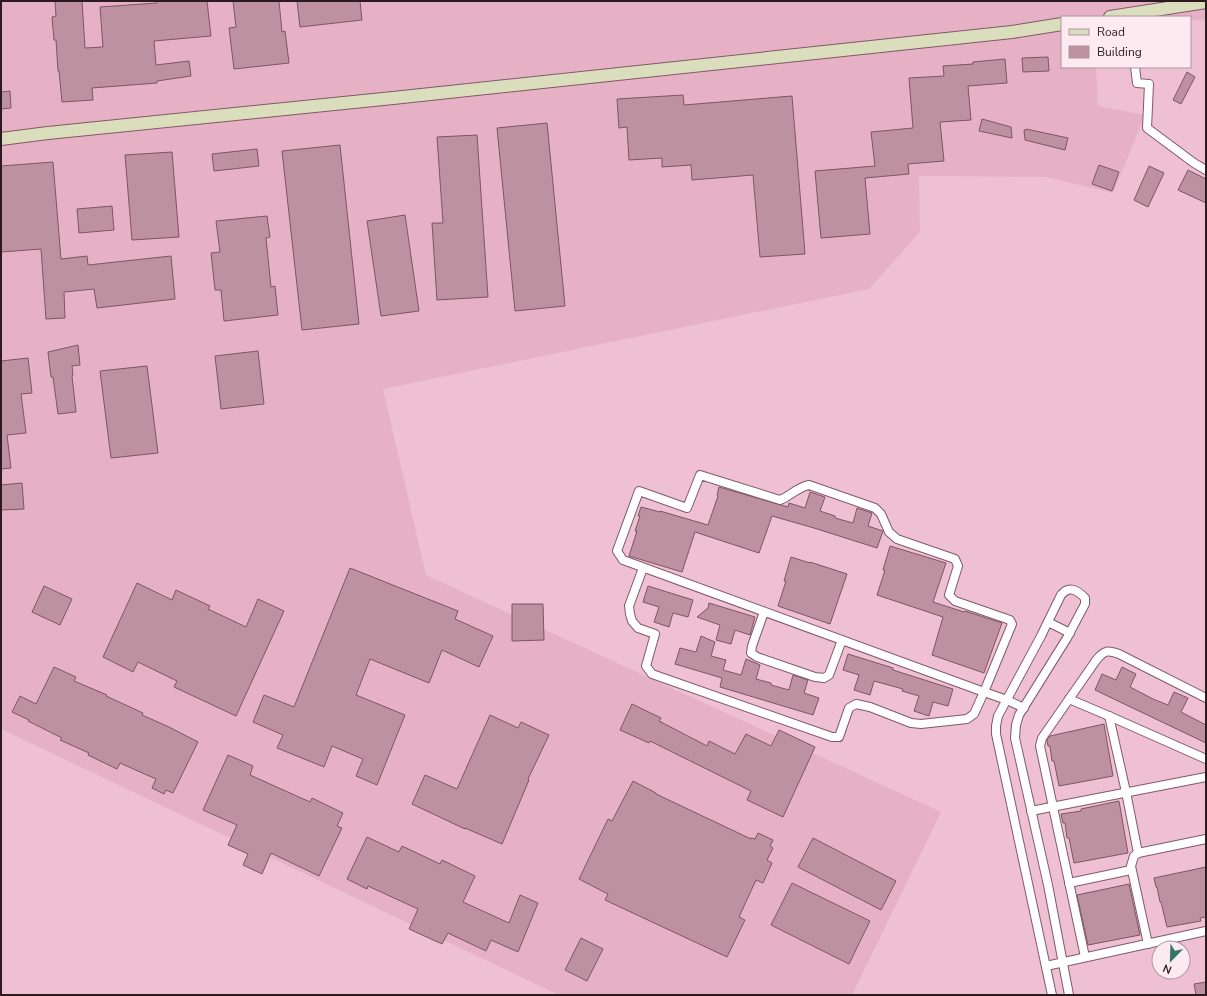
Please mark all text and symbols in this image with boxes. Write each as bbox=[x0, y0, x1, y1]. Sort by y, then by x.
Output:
legend bbox=[1061, 16, 1191, 68]
text: Road bbox=[1097, 24, 1125, 40]
text: Building bbox=[1097, 44, 1142, 60]
north arrow bbox=[1151, 940, 1191, 980]
text: N bbox=[1161, 960, 1174, 977]

